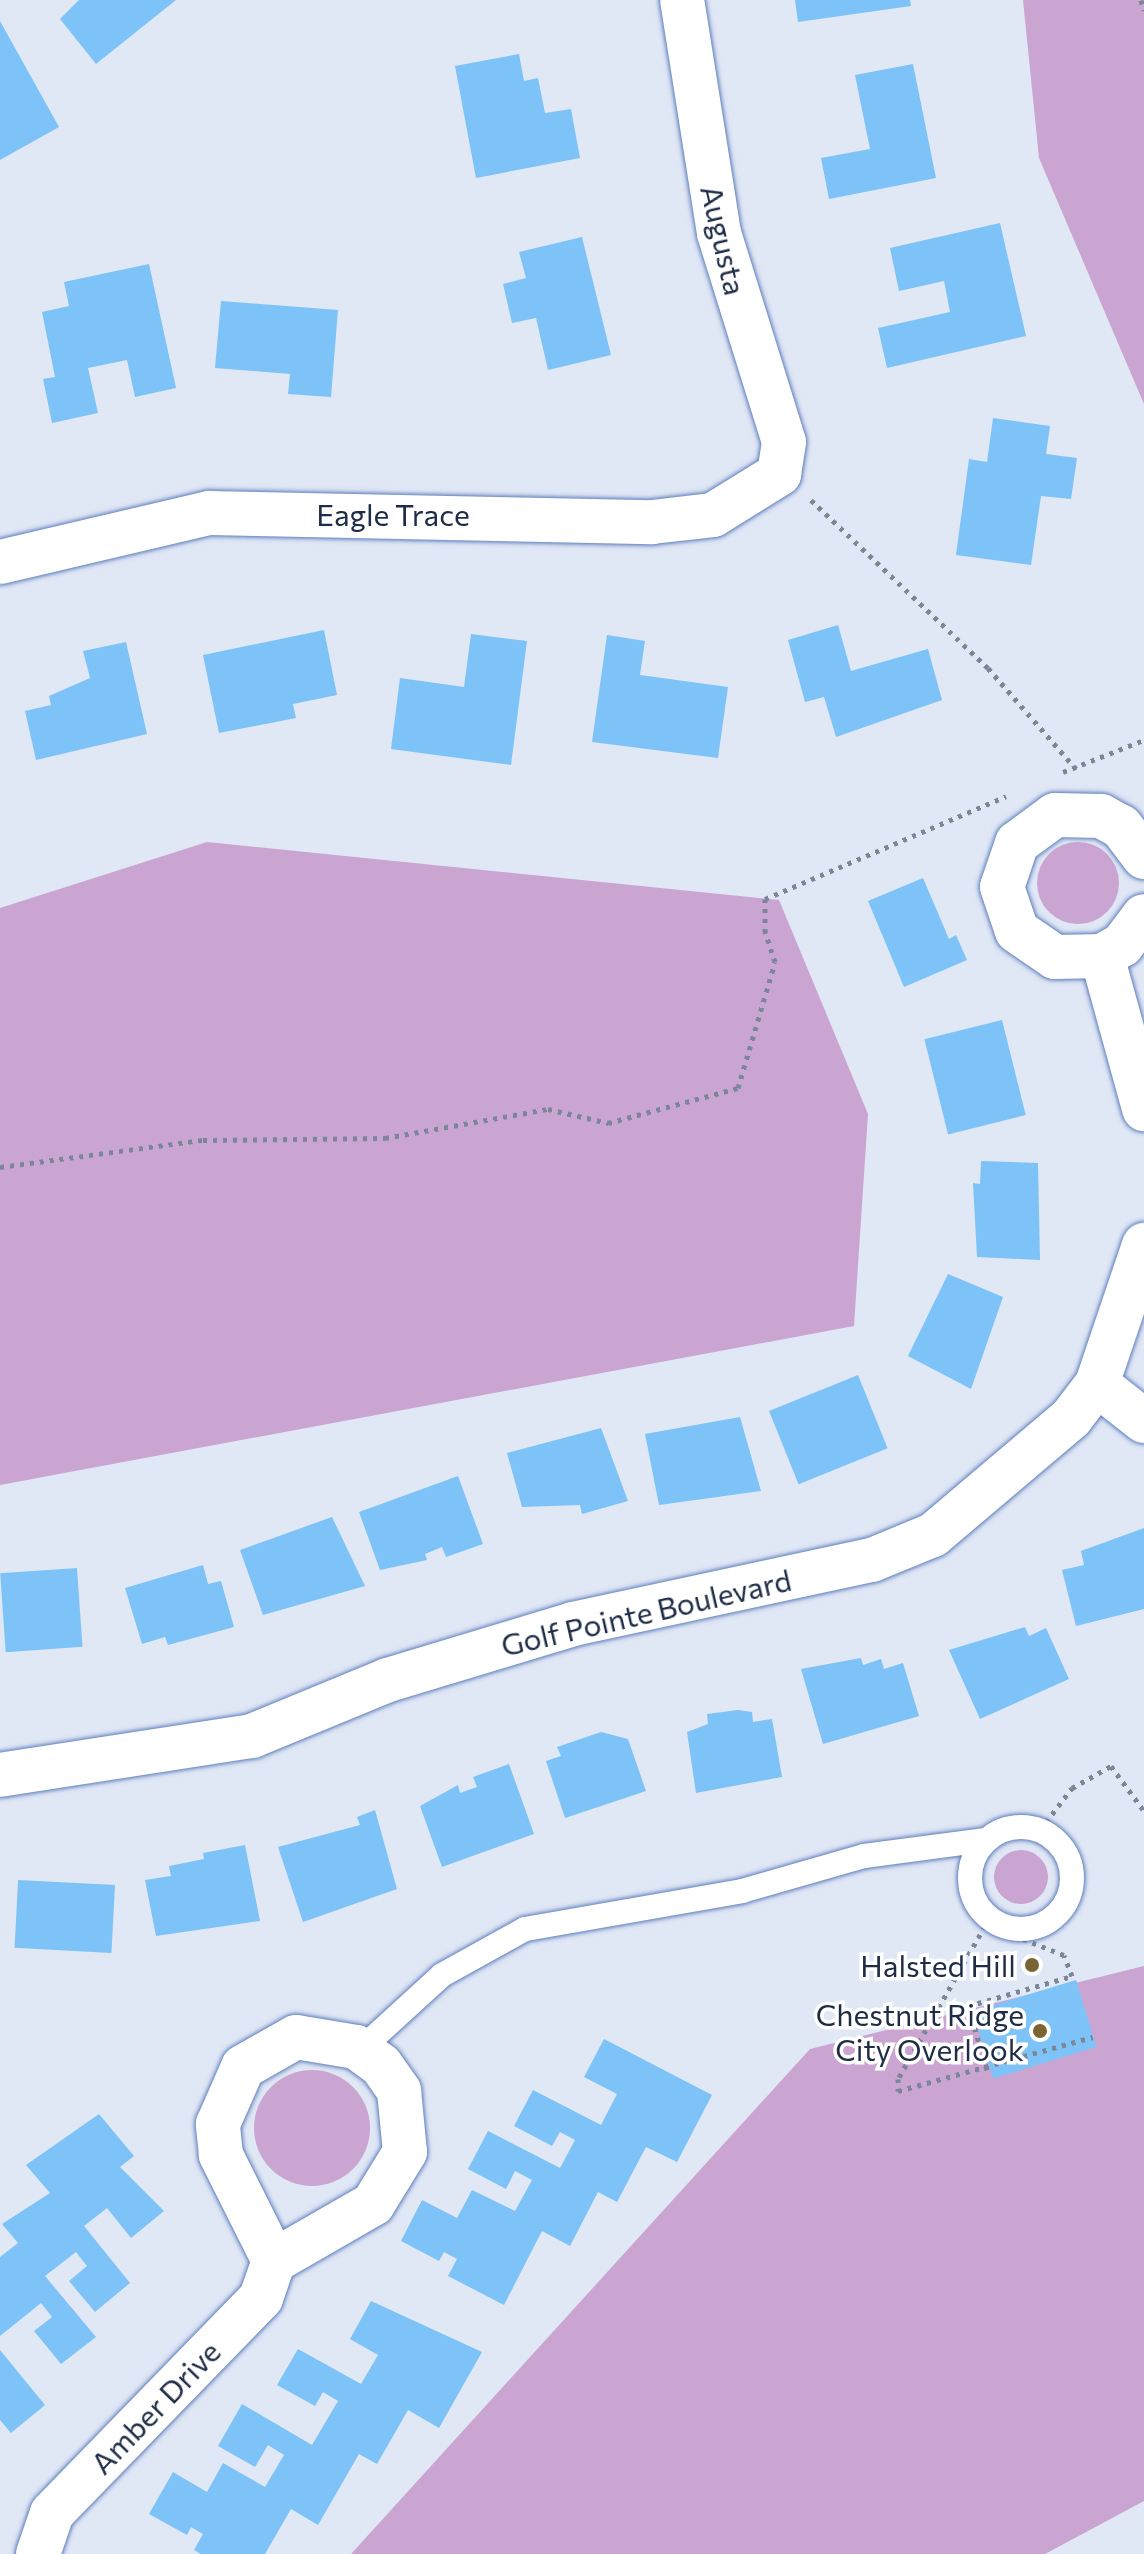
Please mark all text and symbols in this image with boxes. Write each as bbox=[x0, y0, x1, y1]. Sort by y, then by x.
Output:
street label: Augusta bbox=[694, 182, 754, 298]
street label: Eagle Trace bbox=[316, 496, 470, 532]
street label: Golf Pointe Boulevard bbox=[497, 1561, 795, 1663]
place label: Halsted Hill bbox=[860, 1947, 1016, 1983]
marker: Halsted Hill bbox=[1023, 1956, 1041, 1974]
place label: Chestnut Ridge City Overlook bbox=[816, 1996, 1024, 2066]
marker: Chestnut Ridge City Overlook bbox=[1031, 2022, 1049, 2040]
street label: Amber Drive bbox=[83, 2333, 227, 2481]

